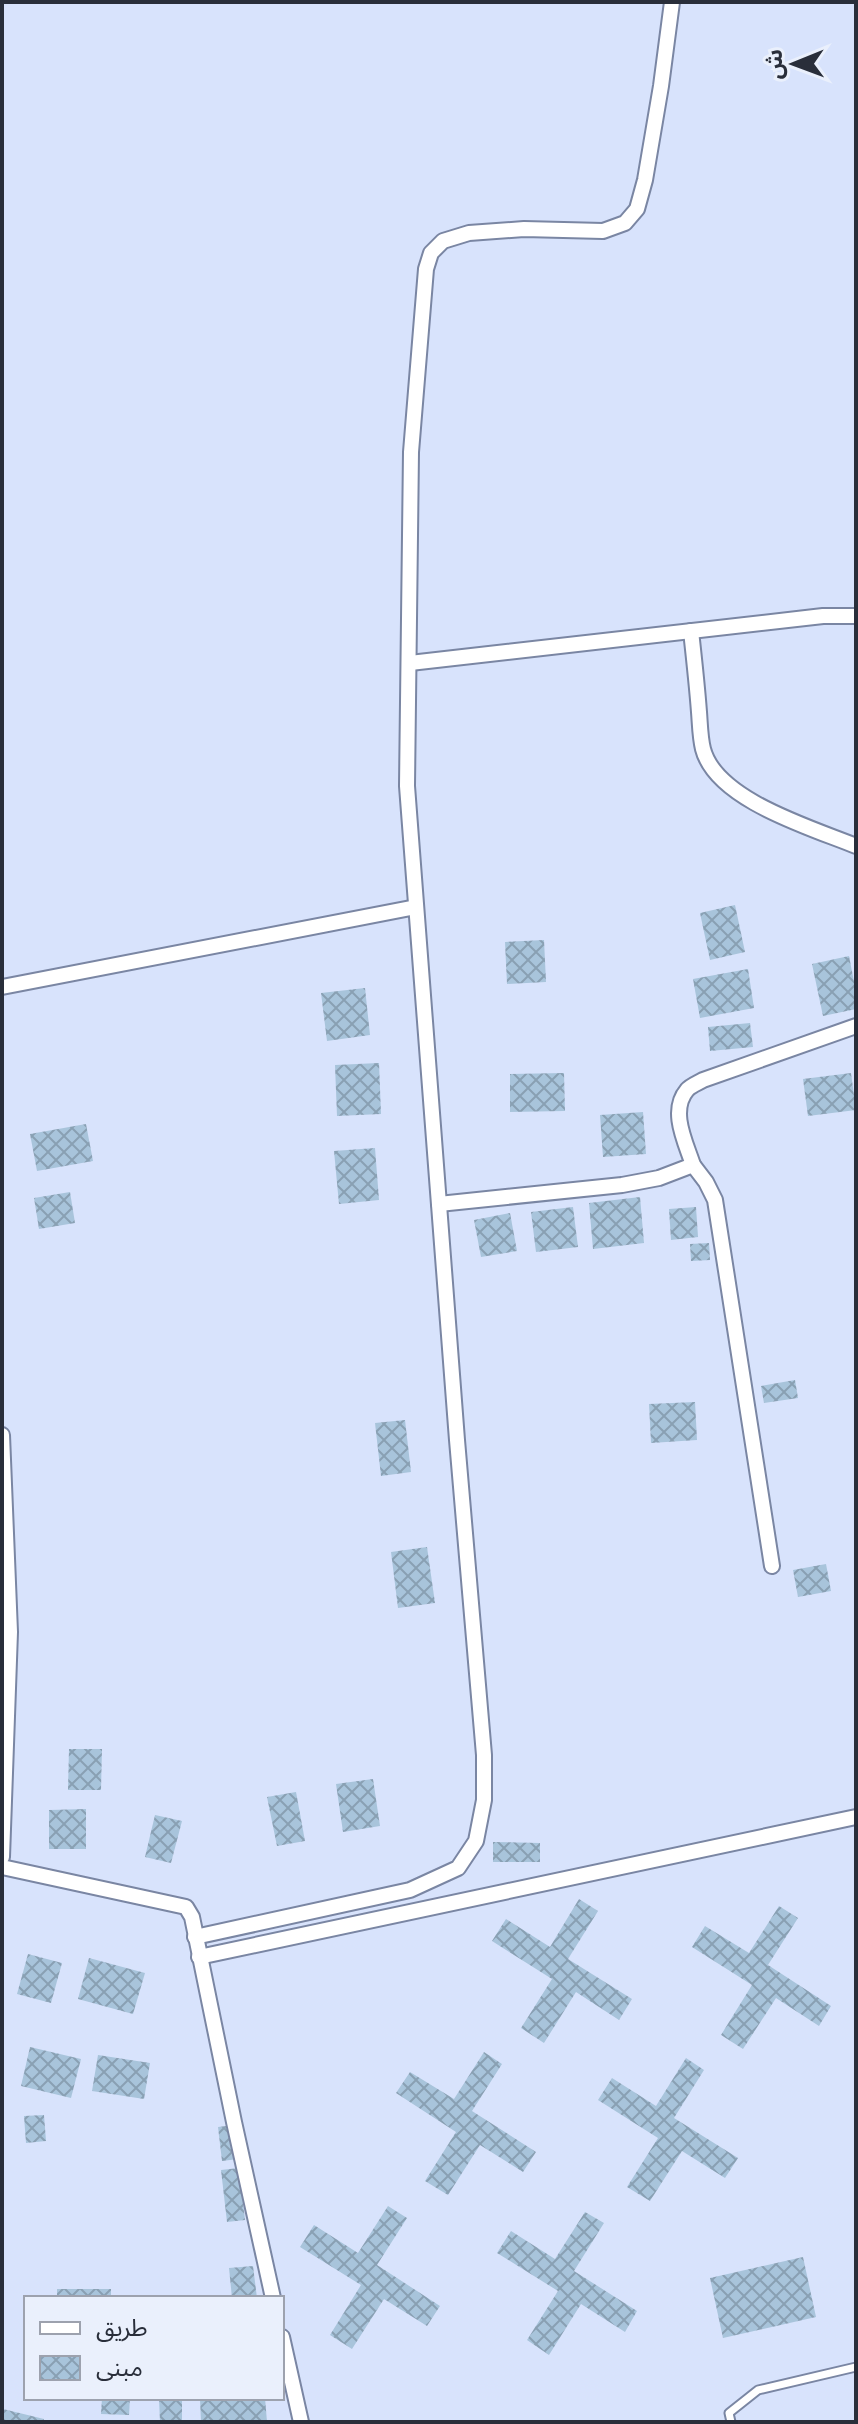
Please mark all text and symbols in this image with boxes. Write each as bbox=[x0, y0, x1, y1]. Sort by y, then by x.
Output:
north arrow bbox=[754, 24, 834, 104]
text: ش bbox=[759, 49, 789, 80]
legend bbox=[24, 2296, 284, 2400]
text: طريق bbox=[96, 2311, 148, 2343]
text: مبنى bbox=[96, 2351, 143, 2383]

